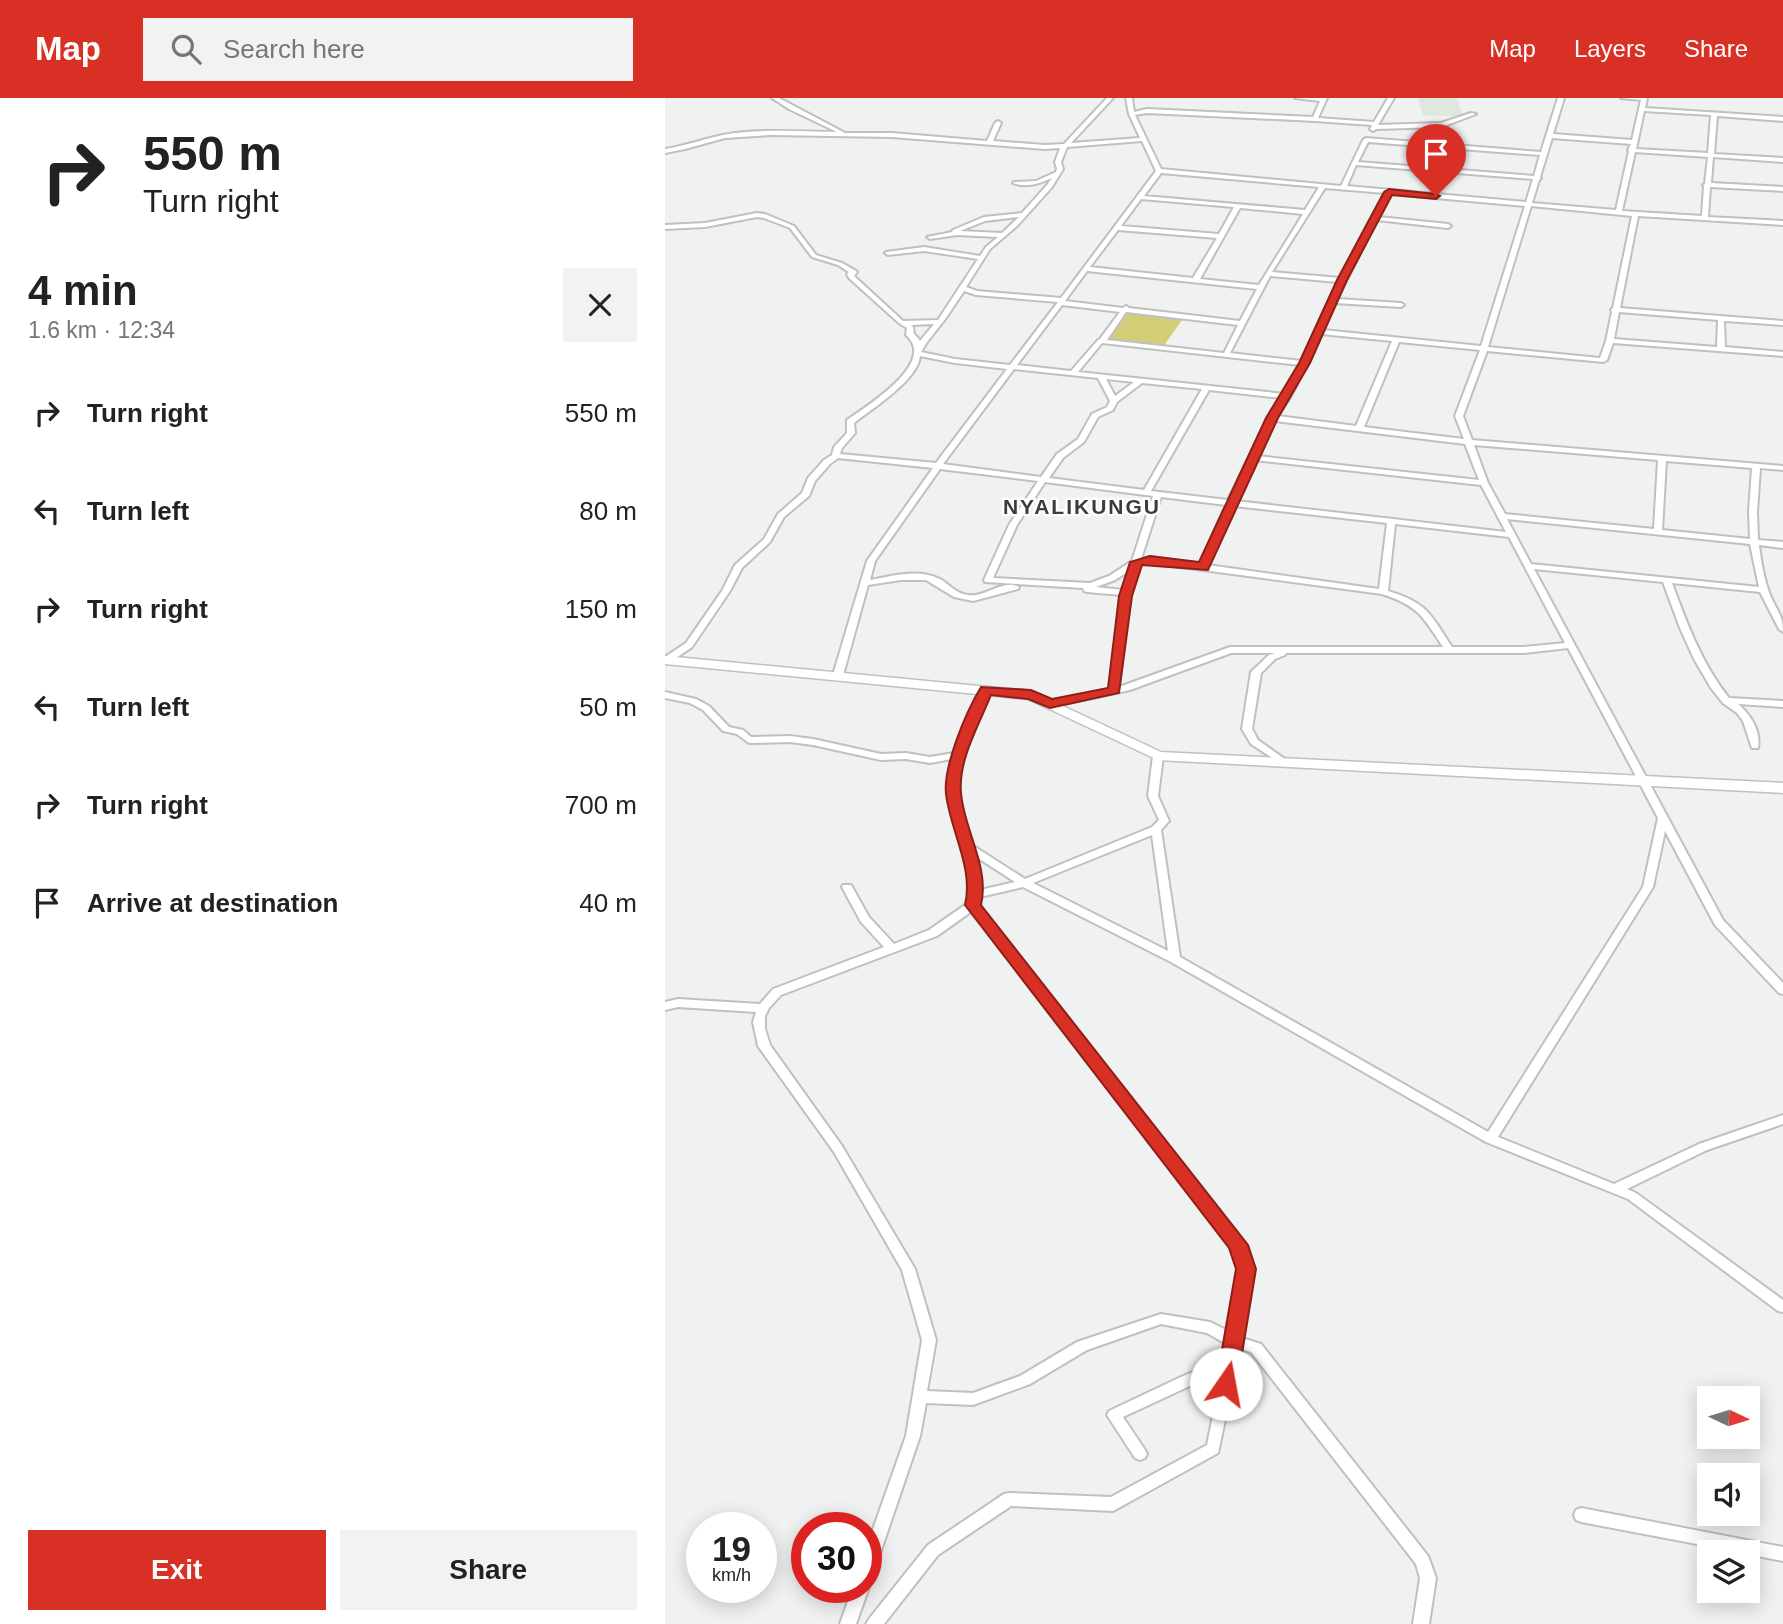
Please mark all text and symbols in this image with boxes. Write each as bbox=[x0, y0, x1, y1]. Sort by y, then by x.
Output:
search box bbox=[143, 18, 633, 81]
text: Map bbox=[35, 30, 101, 67]
icon: search bbox=[167, 30, 205, 68]
text: Search here bbox=[223, 34, 365, 64]
text: Map bbox=[1489, 35, 1536, 62]
text: Layers bbox=[1574, 35, 1646, 62]
text: Share bbox=[1684, 35, 1748, 62]
pin bbox=[1406, 124, 1466, 196]
icon: right bbox=[28, 126, 119, 217]
text: 550 m bbox=[143, 126, 282, 180]
icon: arrive bbox=[1417, 135, 1455, 173]
text: Turn right bbox=[143, 183, 279, 219]
text: 4 min bbox=[28, 267, 138, 314]
button: close bbox=[563, 268, 637, 342]
text: 1.6 km · 12:34 bbox=[28, 317, 175, 343]
icon: right bbox=[28, 394, 66, 432]
text: Turn right bbox=[87, 398, 208, 428]
text: 550 m bbox=[565, 398, 637, 428]
icon: left bbox=[28, 492, 66, 530]
district label: NYALIKUNGU bbox=[1003, 495, 1161, 518]
text: Turn left bbox=[87, 496, 189, 526]
text: 80 m bbox=[579, 496, 637, 526]
icon: right bbox=[28, 590, 66, 628]
text: Turn right bbox=[87, 594, 208, 624]
text: 150 m bbox=[565, 594, 637, 624]
icon: left bbox=[28, 688, 66, 726]
text: Turn left bbox=[87, 692, 189, 722]
text: 50 m bbox=[579, 692, 637, 722]
icon: right bbox=[28, 786, 66, 824]
text: Turn right bbox=[87, 790, 208, 820]
text: 700 m bbox=[565, 790, 637, 820]
icon: arrive bbox=[28, 884, 66, 922]
text: Arrive at destination bbox=[87, 888, 338, 918]
text: 40 m bbox=[579, 888, 637, 918]
position arrow bbox=[1189, 1347, 1263, 1421]
north arrow bbox=[1697, 1386, 1761, 1449]
map controls bbox=[1697, 1386, 1760, 1603]
button: sound bbox=[1697, 1463, 1760, 1526]
speed limit sign: 30 bbox=[791, 1512, 882, 1603]
text: 19 bbox=[712, 1529, 751, 1568]
button: Exit bbox=[28, 1530, 326, 1610]
button: Share bbox=[340, 1530, 637, 1610]
button: layers bbox=[1697, 1540, 1760, 1603]
text: km/h bbox=[712, 1565, 751, 1585]

